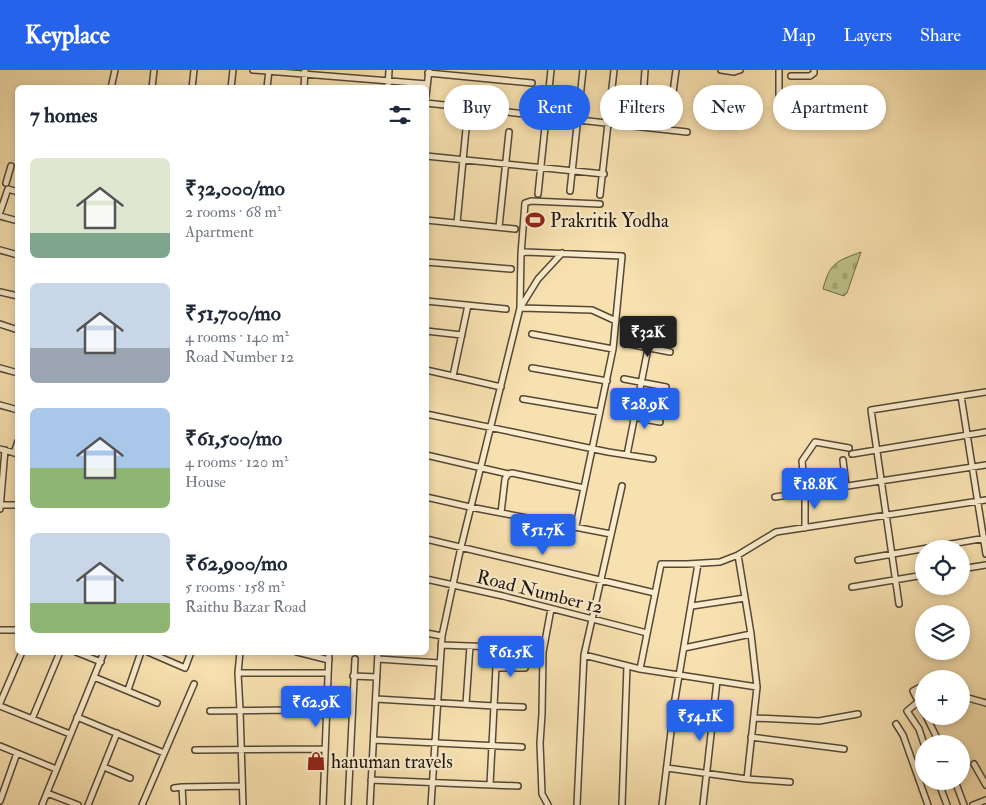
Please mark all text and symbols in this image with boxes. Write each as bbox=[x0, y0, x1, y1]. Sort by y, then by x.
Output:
text: Keyplace bbox=[25, 20, 110, 51]
text: Map bbox=[782, 24, 816, 47]
text: Layers bbox=[844, 24, 892, 47]
text: Share bbox=[920, 24, 961, 47]
chip: Buy bbox=[444, 85, 509, 130]
chip: Rent bbox=[519, 85, 590, 130]
chip: Filters bbox=[600, 85, 683, 130]
chip: New bbox=[693, 85, 763, 130]
chip: Apartment bbox=[773, 85, 886, 130]
icon: filters bbox=[386, 101, 414, 129]
text: 7 homes bbox=[30, 102, 97, 129]
text: ₹32,000/mo bbox=[185, 175, 285, 202]
icon: home bbox=[70, 178, 130, 238]
text: 2 rooms · 68 m² bbox=[185, 202, 281, 222]
sports icon: Prakritik Yodha bbox=[524, 209, 546, 231]
place label: Prakritik Yodha bbox=[550, 209, 669, 233]
text: Apartment bbox=[185, 222, 253, 242]
text: ₹51,700/mo bbox=[185, 300, 281, 327]
icon: home bbox=[70, 303, 130, 363]
pin: ₹32K bbox=[618, 316, 678, 358]
text: ₹32K bbox=[631, 322, 665, 342]
text: 4 rooms · 140 m² bbox=[185, 327, 289, 347]
text: Road Number 12 bbox=[185, 347, 294, 367]
pin: ₹28.9K bbox=[604, 388, 686, 430]
text: ₹28.9K bbox=[621, 394, 669, 414]
text: ₹61,500/mo bbox=[185, 425, 282, 452]
icon: home bbox=[70, 428, 130, 488]
text: 4 rooms · 120 m² bbox=[185, 452, 288, 472]
pin: ₹18.8K bbox=[774, 468, 856, 510]
text: House bbox=[185, 472, 226, 492]
text: ₹18.8K bbox=[793, 474, 837, 494]
pin: ₹51.7K bbox=[502, 514, 584, 556]
text: ₹51.7K bbox=[522, 520, 564, 540]
map controls bbox=[915, 540, 970, 790]
button: locate bbox=[915, 540, 970, 595]
text: ₹62,900/mo bbox=[185, 550, 287, 577]
icon: home bbox=[70, 553, 130, 613]
street label: Road Number 12 bbox=[474, 565, 605, 619]
text: 5 rooms · 158 m² bbox=[185, 577, 285, 597]
text: Raithu Bazar Road bbox=[185, 597, 306, 617]
button: layers bbox=[915, 605, 970, 660]
pin: ₹61.5K bbox=[470, 636, 552, 678]
text: ₹61.5K bbox=[489, 642, 533, 662]
button: + bbox=[915, 670, 970, 725]
pin: ₹62.9K bbox=[275, 686, 357, 728]
text: ₹62.9K bbox=[292, 692, 340, 712]
pin: ₹54.1K bbox=[659, 700, 741, 742]
text: ₹54.1K bbox=[678, 706, 722, 726]
button: − bbox=[915, 735, 970, 790]
shop icon: hanuman travels bbox=[305, 750, 327, 772]
place label: hanuman travels bbox=[331, 750, 453, 774]

